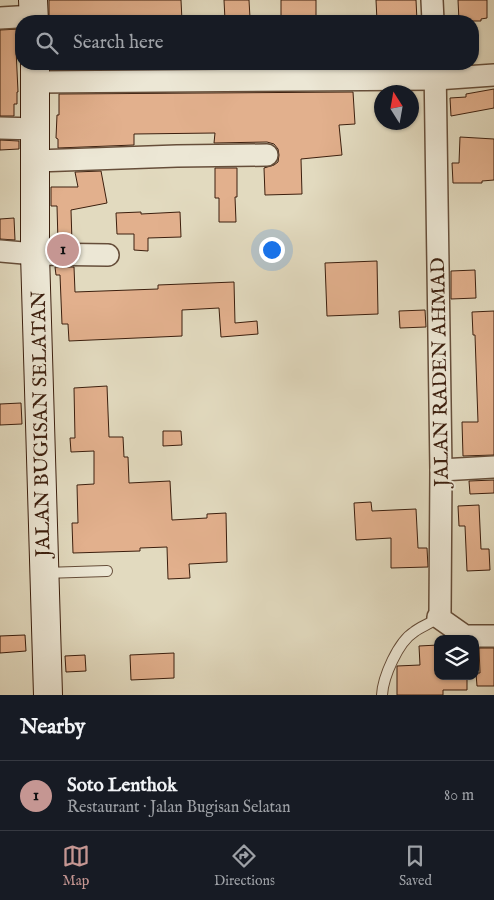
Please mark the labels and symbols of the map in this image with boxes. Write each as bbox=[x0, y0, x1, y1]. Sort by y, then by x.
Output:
north arrow bbox=[374, 85, 419, 130]
pin: 1 bbox=[47, 231, 79, 269]
your location bbox=[259, 237, 285, 263]
street label: JALAN RADEN AHMAD bbox=[426, 257, 455, 489]
street label: JALAN BUGISAN SELATAN bbox=[27, 291, 56, 559]

